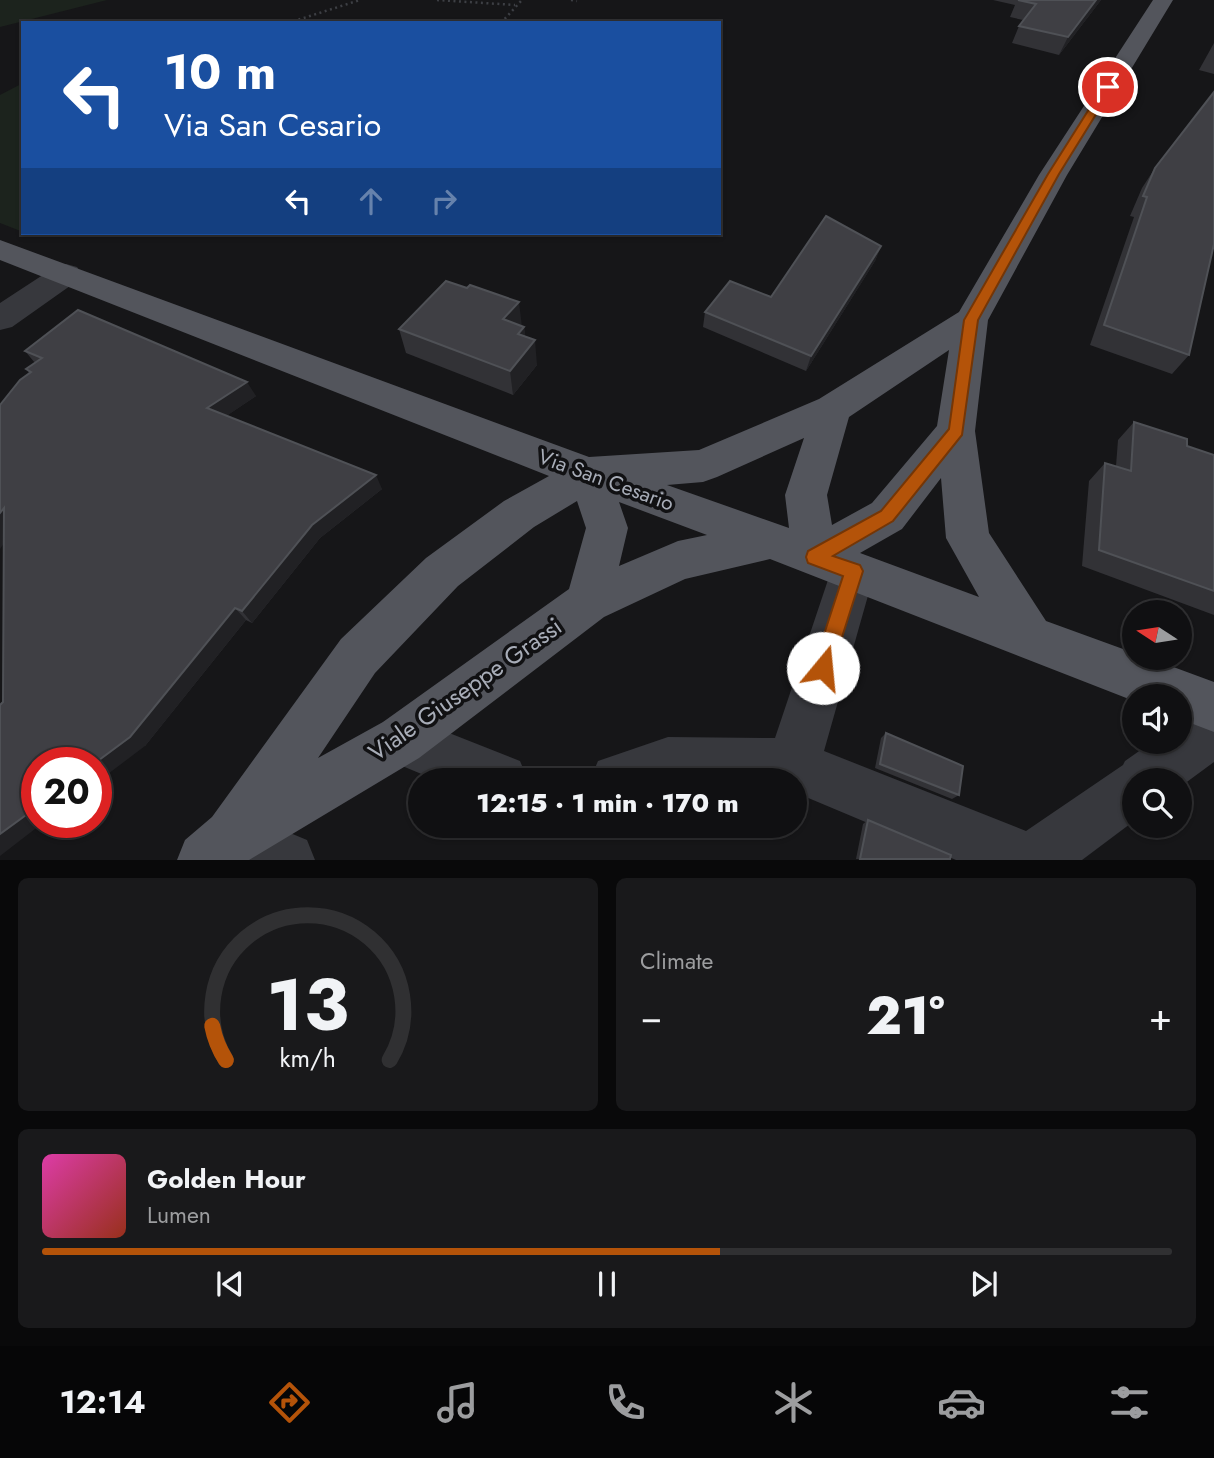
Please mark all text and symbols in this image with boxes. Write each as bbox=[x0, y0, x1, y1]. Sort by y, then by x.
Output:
text: 10 m bbox=[164, 37, 276, 107]
icon: left bbox=[49, 49, 140, 140]
pin bbox=[1078, 57, 1138, 117]
icon: arrive bbox=[1089, 68, 1127, 106]
text: Via San Cesario bbox=[164, 102, 381, 148]
icon: left bbox=[279, 182, 317, 220]
icon: ahead bbox=[352, 182, 390, 220]
icon: right bbox=[425, 182, 463, 220]
street label: Via San Cesario bbox=[534, 442, 678, 518]
north arrow bbox=[1122, 600, 1192, 670]
map controls bbox=[1122, 600, 1192, 838]
street label: Viale Giuseppe Grassi bbox=[361, 609, 569, 769]
position arrow bbox=[786, 631, 860, 705]
button: sound bbox=[1122, 684, 1192, 754]
speed limit sign: 20 bbox=[21, 747, 112, 838]
button: search bbox=[1122, 768, 1192, 838]
text: 12:15 · 1 min · 170 m bbox=[476, 784, 739, 822]
text: Climate bbox=[640, 944, 713, 978]
text: 13 bbox=[267, 953, 349, 1058]
text: 21° bbox=[866, 978, 945, 1054]
text: − bbox=[640, 989, 662, 1044]
text: + bbox=[1149, 989, 1172, 1044]
text: km/h bbox=[280, 1040, 336, 1076]
text: Golden Hour bbox=[147, 1160, 306, 1198]
text: Lumen bbox=[147, 1198, 211, 1232]
icon: previous bbox=[211, 1265, 249, 1303]
icon: pause bbox=[588, 1265, 626, 1303]
icon: next bbox=[965, 1265, 1003, 1303]
icon: directions bbox=[265, 1378, 314, 1427]
icon: music bbox=[433, 1378, 482, 1427]
icon: phone bbox=[601, 1378, 650, 1427]
icon: climate bbox=[769, 1378, 818, 1427]
icon: car bbox=[937, 1378, 986, 1427]
icon: filters bbox=[1105, 1378, 1154, 1427]
text: 12:14 bbox=[60, 1379, 146, 1425]

